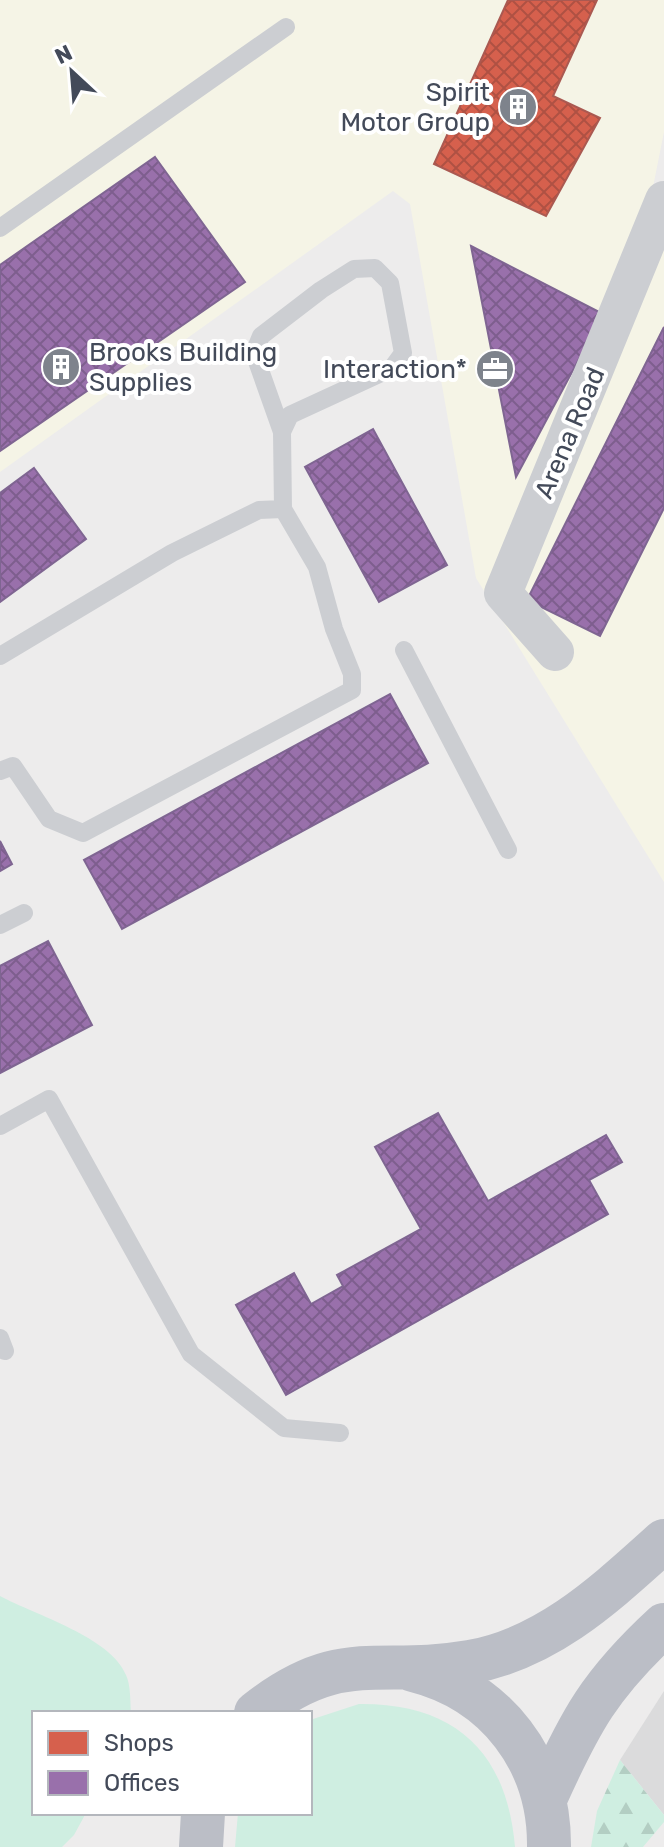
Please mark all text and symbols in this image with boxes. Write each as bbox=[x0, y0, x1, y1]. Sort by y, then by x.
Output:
north arrow bbox=[32, 32, 112, 112]
text: N bbox=[50, 39, 76, 70]
place label: Spirit Motor Group bbox=[340, 77, 490, 138]
building icon: Spirit Motor Group bbox=[497, 86, 539, 128]
place label: Brooks Building Supplies bbox=[89, 337, 277, 398]
building icon: Brooks Building Supplies bbox=[40, 346, 82, 388]
office icon: Interaction* bbox=[474, 348, 516, 390]
place label: Interaction* bbox=[323, 354, 467, 385]
street label: Arena Road bbox=[528, 363, 612, 503]
legend bbox=[32, 1711, 312, 1815]
text: Shops bbox=[104, 1729, 174, 1757]
text: Offices bbox=[104, 1769, 180, 1797]

